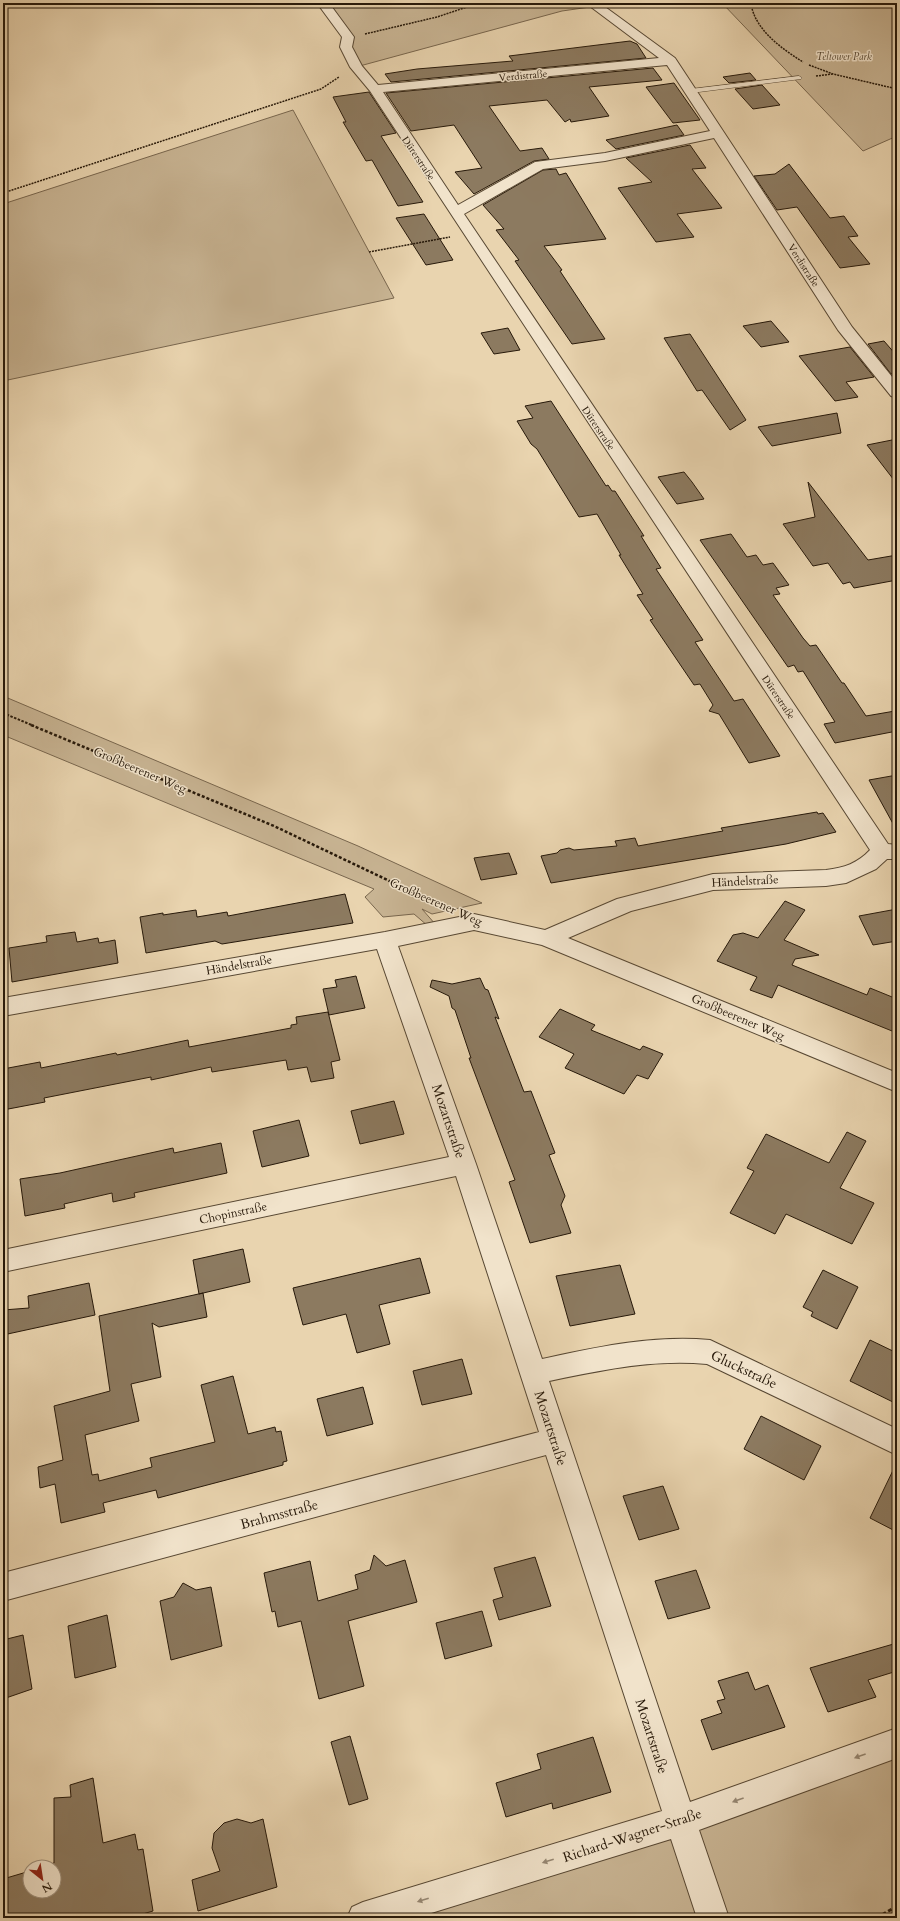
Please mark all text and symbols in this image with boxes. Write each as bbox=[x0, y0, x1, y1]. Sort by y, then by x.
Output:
park label: Teltower Park bbox=[816, 50, 872, 64]
street label: Verdistraße bbox=[498, 67, 548, 85]
street label: Dürerstraße bbox=[398, 134, 438, 184]
street label: Verdistraße bbox=[784, 241, 823, 290]
street label: Dürerstraße bbox=[578, 404, 618, 454]
street label: Dürerstraße bbox=[758, 673, 798, 723]
street label: Großbeerener Weg bbox=[91, 743, 189, 797]
street label: Händelstraße bbox=[711, 871, 779, 891]
street label: Großbeerener Weg bbox=[387, 874, 485, 930]
street label: Händelstraße bbox=[205, 951, 273, 979]
street label: Großbeerener Weg bbox=[689, 990, 787, 1044]
street label: Mozartstraße bbox=[427, 1081, 470, 1161]
street label: Chopinstraße bbox=[198, 1198, 268, 1228]
street label: Gluckstraße bbox=[708, 1346, 780, 1393]
street label: Mozartstraße bbox=[530, 1388, 572, 1468]
street label: Brahmsstraße bbox=[238, 1495, 320, 1534]
street label: Mozartstraße bbox=[631, 1696, 673, 1776]
one-way arrow bbox=[854, 1753, 866, 1759]
one-way arrow bbox=[732, 1797, 744, 1803]
street label: Richard-Wagner-Straße bbox=[560, 1804, 704, 1867]
one-way arrow bbox=[541, 1858, 553, 1864]
north arrow bbox=[22, 1859, 62, 1899]
text: N bbox=[38, 1878, 55, 1896]
one-way arrow bbox=[417, 1897, 429, 1903]

